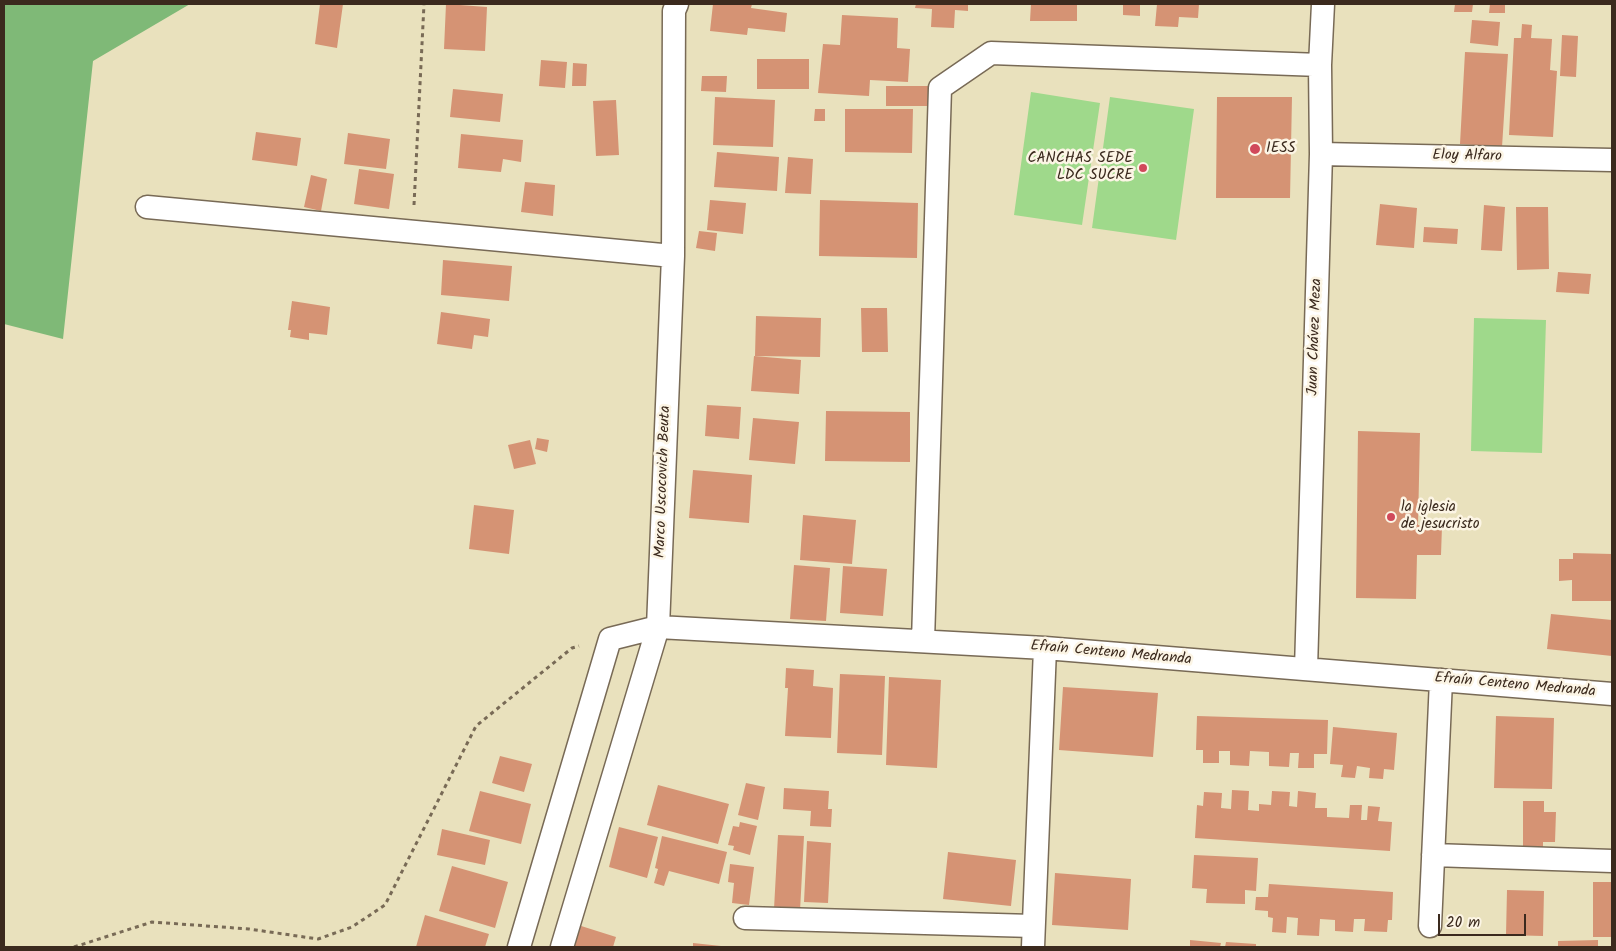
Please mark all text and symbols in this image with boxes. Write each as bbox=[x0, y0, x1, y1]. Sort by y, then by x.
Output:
place label: IESS bbox=[1266, 140, 1295, 158]
marker: IESS bbox=[1248, 142, 1262, 156]
street label: Eloy Alfaro bbox=[1432, 147, 1502, 167]
place label: CANCHAS SEDE LDC SUCRE bbox=[1027, 150, 1133, 185]
marker: CANCHAS SEDE LDC SUCRE bbox=[1137, 162, 1149, 174]
street label: Juan Chávez Meza bbox=[1305, 278, 1327, 396]
street label: Marco Uscocovich Beuta bbox=[652, 405, 676, 559]
place label: la iglesia de jesucristo bbox=[1401, 499, 1480, 534]
marker: la iglesia de jesucristo bbox=[1385, 511, 1397, 523]
street label: Efraín Centeno Medranda bbox=[1030, 638, 1192, 670]
street label: Efraín Centeno Medranda bbox=[1434, 670, 1596, 702]
scale bar bbox=[1441, 904, 1528, 936]
text: 20 m bbox=[1446, 911, 1480, 935]

